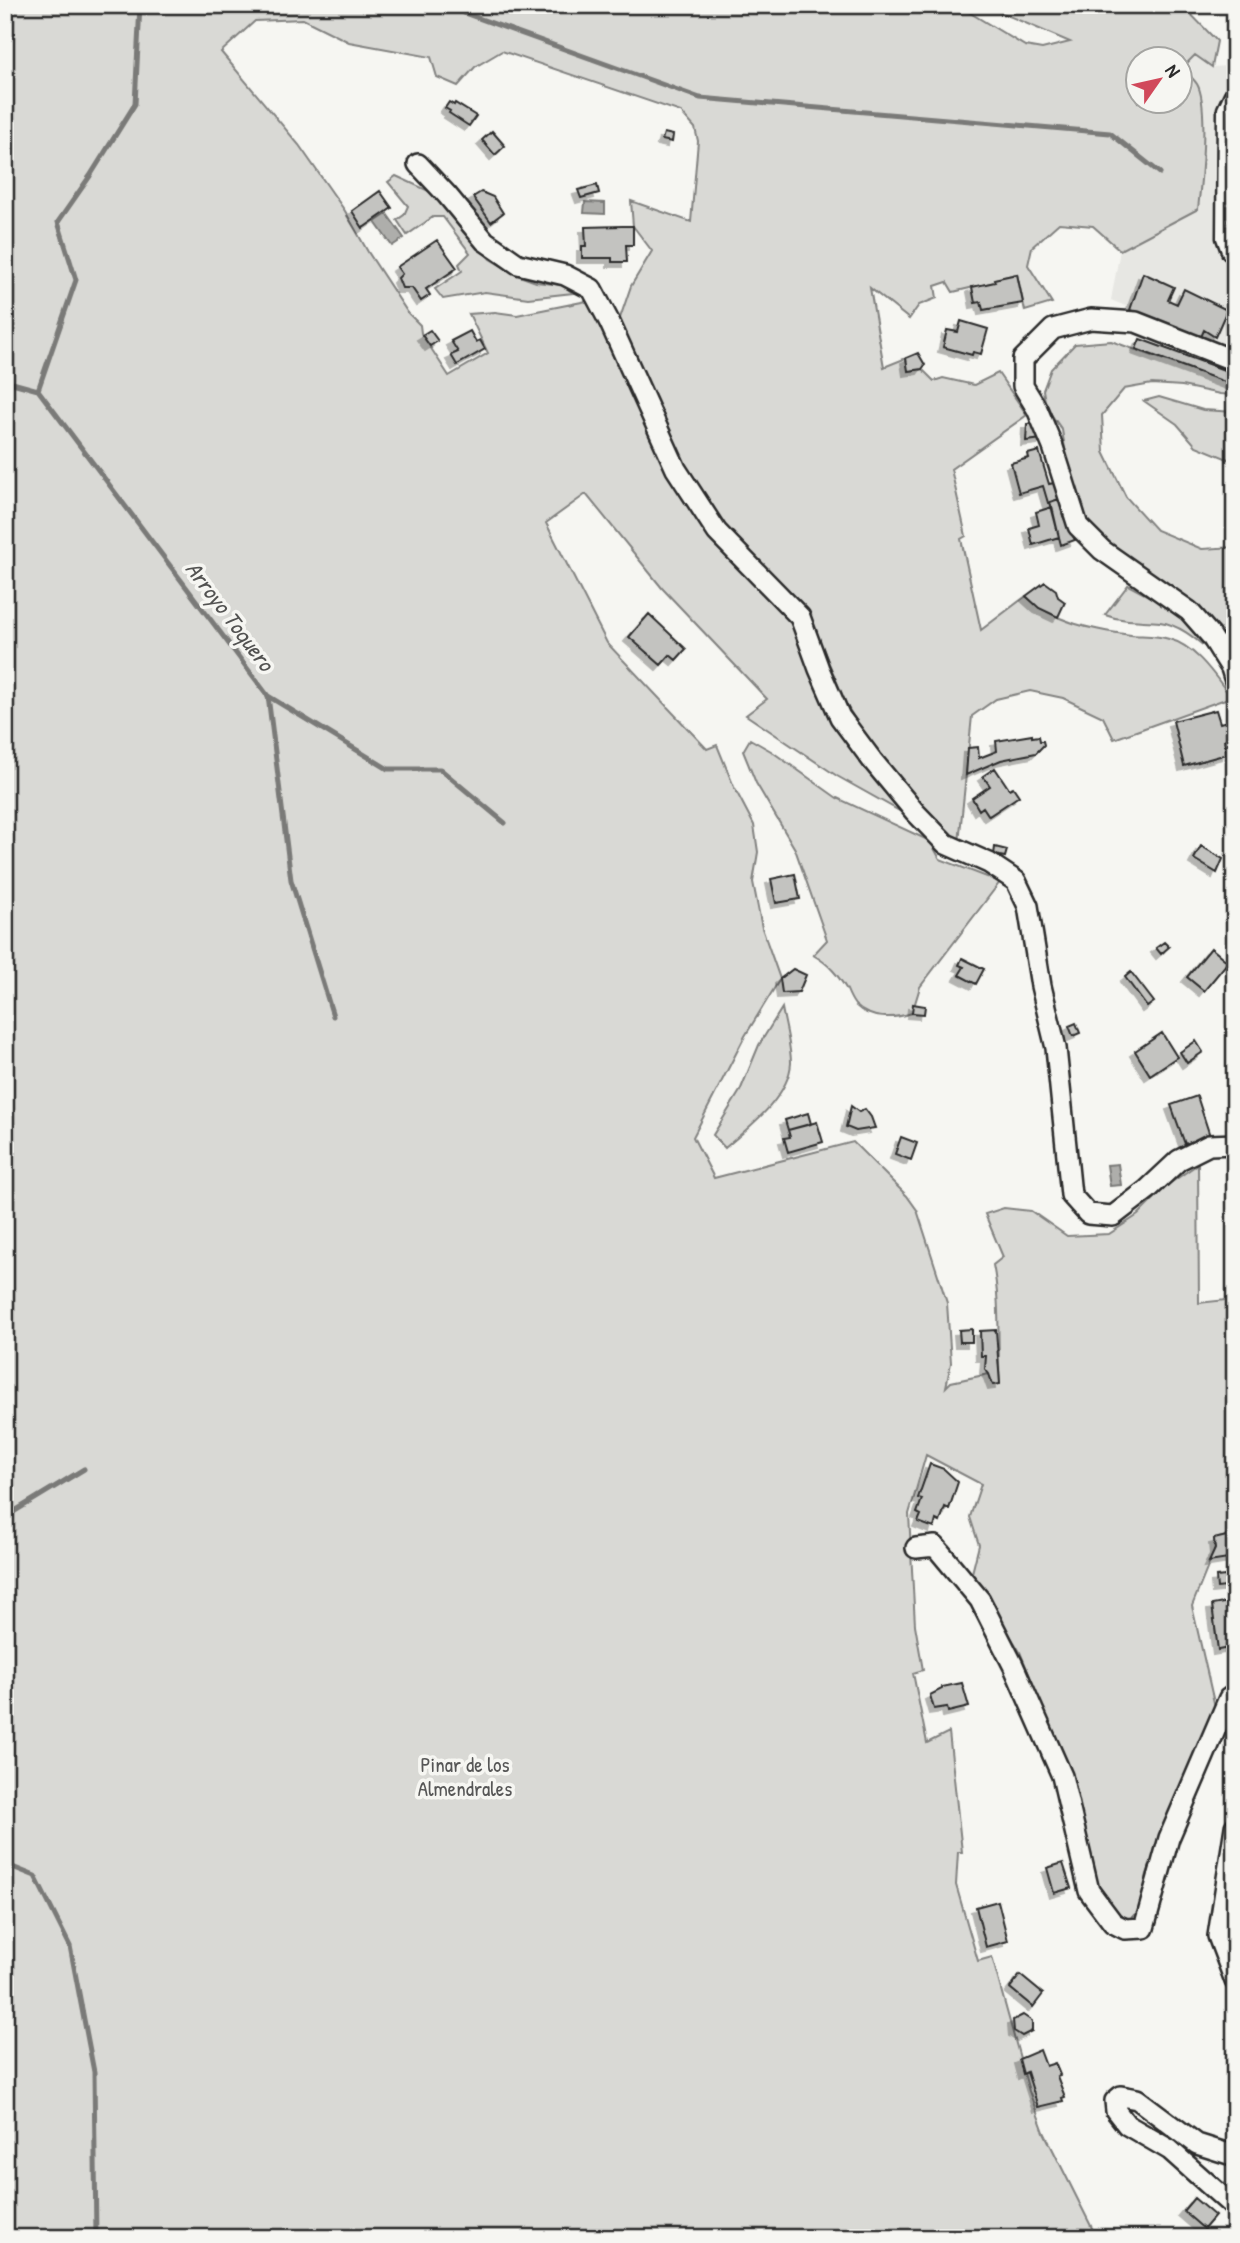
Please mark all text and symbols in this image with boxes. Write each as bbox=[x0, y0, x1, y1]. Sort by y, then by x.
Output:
north arrow bbox=[1124, 46, 1194, 116]
text: N bbox=[1159, 59, 1187, 82]
water label: Arroyo Toquero bbox=[178, 555, 283, 679]
park label: Pinar de los Almendrales bbox=[418, 1750, 512, 1803]

